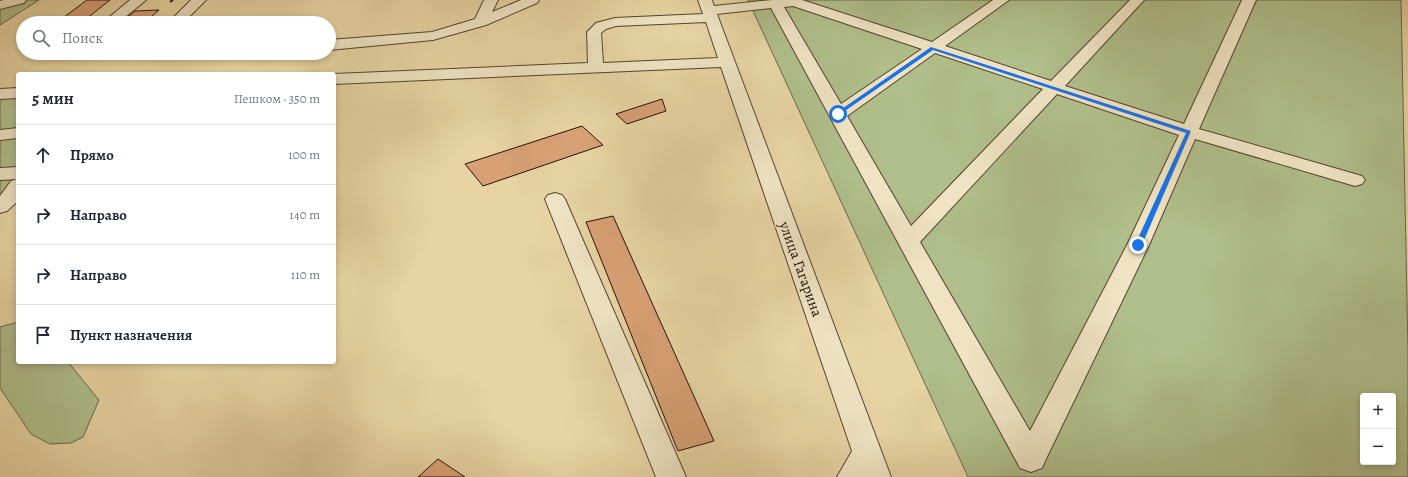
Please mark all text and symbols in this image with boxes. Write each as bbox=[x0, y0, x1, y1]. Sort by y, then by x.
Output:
search box bbox=[16, 16, 336, 60]
icon: search bbox=[30, 27, 52, 49]
text: Поиск bbox=[62, 28, 103, 48]
text: 5 мин bbox=[32, 87, 74, 110]
text: Пешком · 350 m bbox=[234, 90, 320, 107]
route start bbox=[829, 105, 847, 123]
icon: ahead bbox=[32, 144, 54, 166]
text: Прямо bbox=[70, 145, 114, 165]
text: 100 m bbox=[288, 146, 320, 163]
icon: right bbox=[32, 204, 54, 226]
text: Направо bbox=[70, 205, 127, 225]
text: 140 m bbox=[289, 206, 320, 223]
street label: улица Гагарина bbox=[774, 218, 828, 320]
route end bbox=[1129, 236, 1147, 254]
icon: right bbox=[32, 264, 54, 286]
text: Направо bbox=[70, 265, 127, 285]
text: 110 m bbox=[291, 266, 320, 283]
icon: arrive bbox=[32, 324, 54, 346]
text: Пункт назначения bbox=[70, 325, 192, 345]
map controls bbox=[1360, 393, 1396, 465]
button: + bbox=[1360, 393, 1396, 429]
button: − bbox=[1360, 429, 1396, 465]

